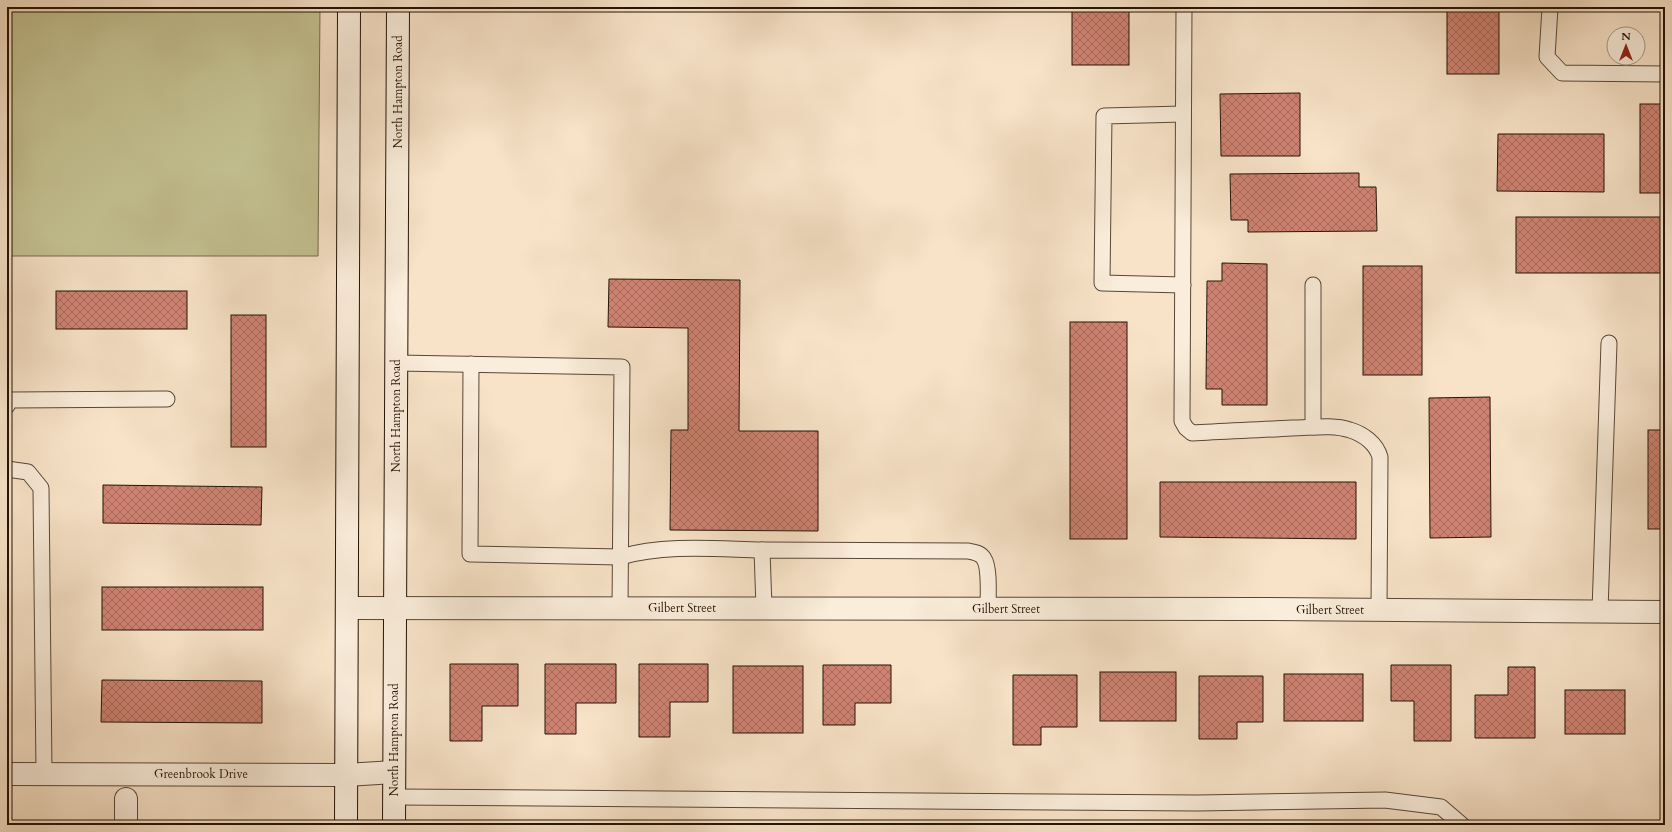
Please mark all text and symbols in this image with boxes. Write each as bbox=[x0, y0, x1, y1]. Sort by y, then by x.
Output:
north arrow bbox=[1606, 26, 1646, 66]
text: N bbox=[1621, 29, 1631, 44]
street label: North Hampton Road bbox=[390, 35, 406, 149]
street label: North Hampton Road bbox=[388, 359, 404, 473]
street label: Gilbert Street bbox=[648, 600, 716, 616]
street label: Gilbert Street bbox=[972, 601, 1040, 617]
street label: Gilbert Street bbox=[1296, 602, 1364, 618]
street label: North Hampton Road bbox=[386, 683, 402, 797]
street label: Greenbrook Drive bbox=[154, 766, 248, 782]

